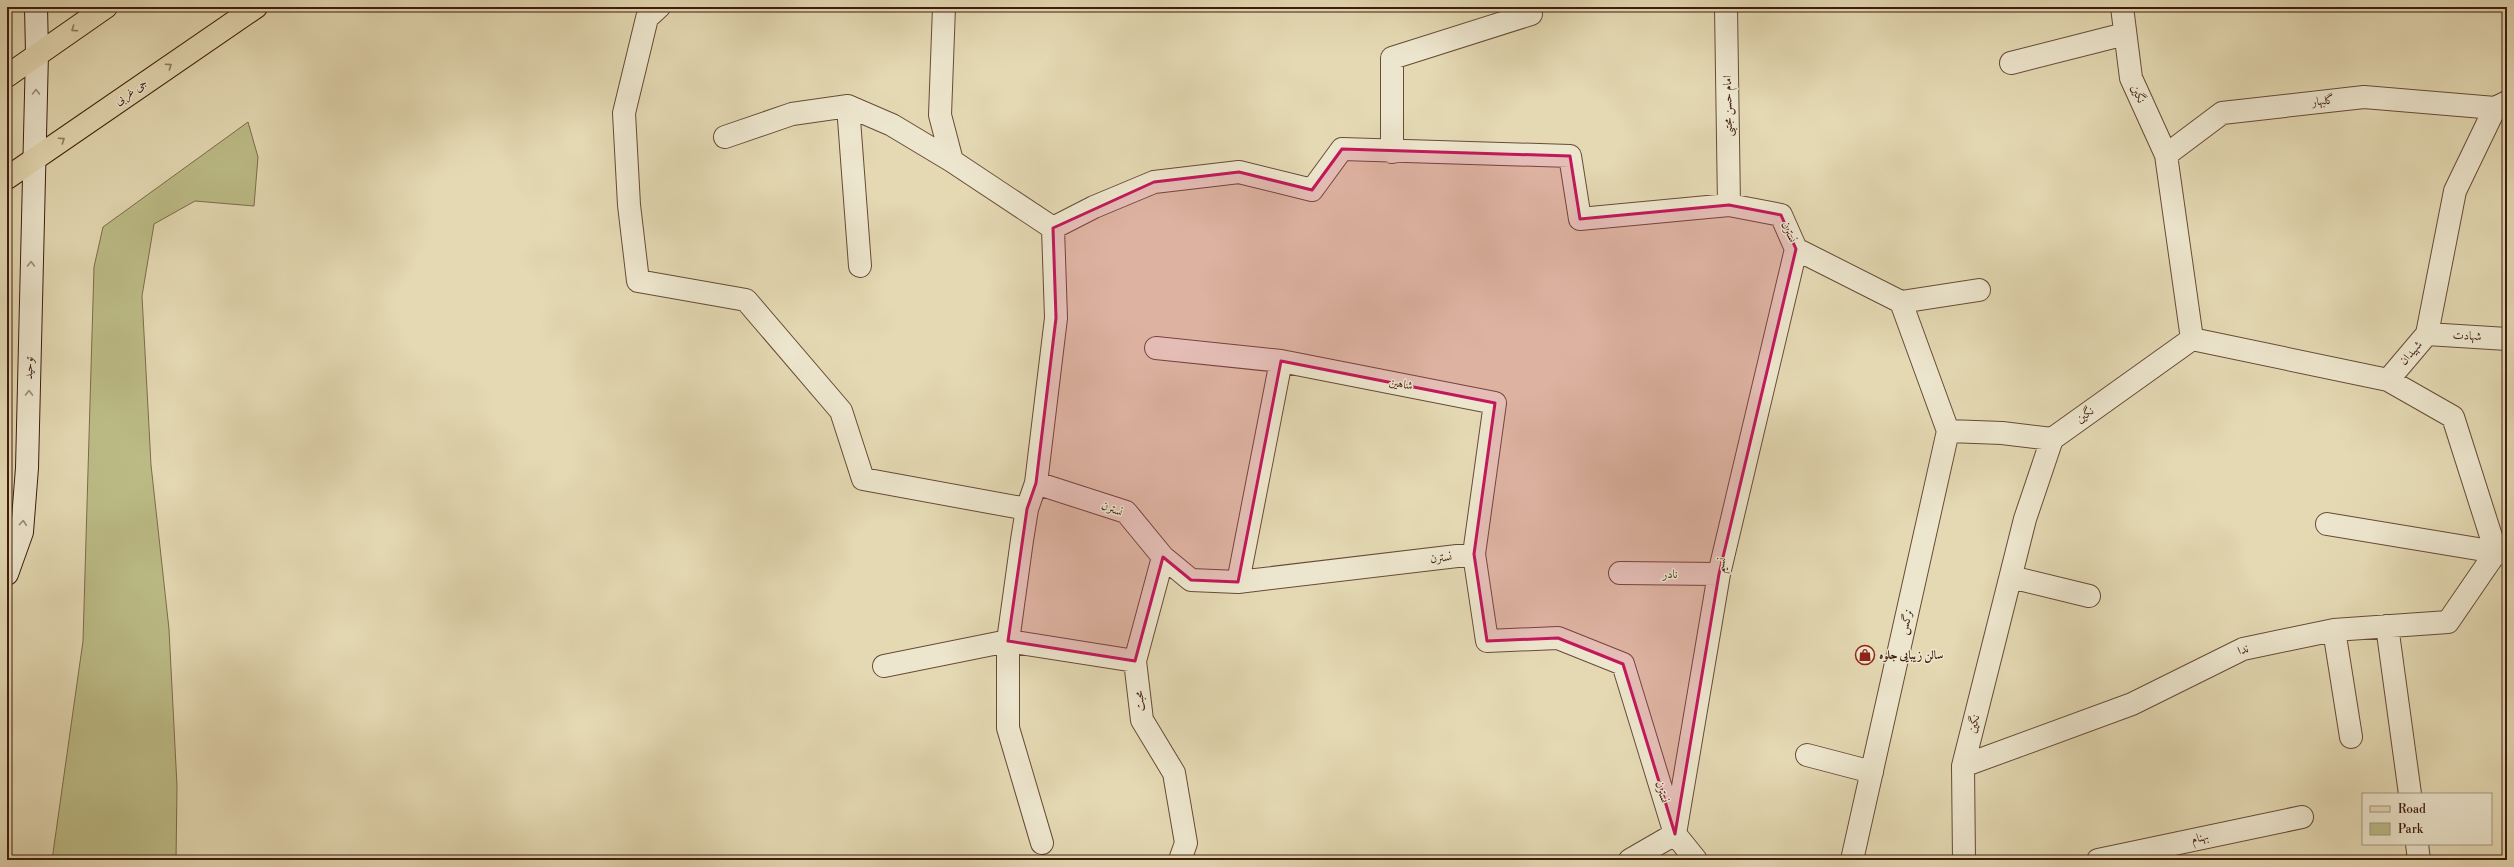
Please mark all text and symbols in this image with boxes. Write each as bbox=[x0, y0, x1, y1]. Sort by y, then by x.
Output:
one-way arrow bbox=[71, 24, 78, 31]
one-way arrow bbox=[165, 64, 172, 71]
street label: جی غربی bbox=[112, 75, 151, 109]
street label: امام حسن مجتبی bbox=[1720, 75, 1739, 137]
street label: نگین bbox=[2127, 82, 2150, 106]
one-way arrow bbox=[32, 89, 40, 95]
street label: گلبهار bbox=[2310, 91, 2335, 110]
one-way arrow bbox=[58, 137, 65, 145]
street label: نسترن bbox=[1778, 219, 1800, 245]
one-way arrow bbox=[27, 261, 35, 267]
street label: شهادت bbox=[2452, 328, 2482, 344]
street label: شهیدان bbox=[2396, 338, 2426, 368]
street label: توحید bbox=[21, 356, 37, 380]
street label: شاهین bbox=[1388, 374, 1414, 394]
one-way arrow bbox=[24, 390, 33, 396]
street label: نگین bbox=[2073, 403, 2097, 426]
street label: نسترن bbox=[1099, 498, 1125, 520]
one-way arrow bbox=[18, 520, 27, 526]
street label: نسترن bbox=[1429, 549, 1453, 567]
street label: نسیم bbox=[1712, 556, 1734, 575]
street label: نادر bbox=[1661, 567, 1678, 582]
street label: نرگس bbox=[1896, 608, 1917, 636]
street label: ندا bbox=[2236, 641, 2250, 659]
shop icon: سالن زیبایی جلوه bbox=[1854, 644, 1876, 666]
place label: سالن زیبایی جلوه bbox=[1879, 648, 1944, 663]
street label: محبت bbox=[1131, 689, 1149, 712]
street label: نگین bbox=[1964, 713, 1984, 735]
street label: نسترن bbox=[1652, 779, 1672, 805]
legend bbox=[2362, 793, 2492, 845]
text: Road bbox=[2398, 802, 2426, 817]
text: Park bbox=[2398, 822, 2424, 837]
street label: بهنام bbox=[2190, 829, 2211, 850]

